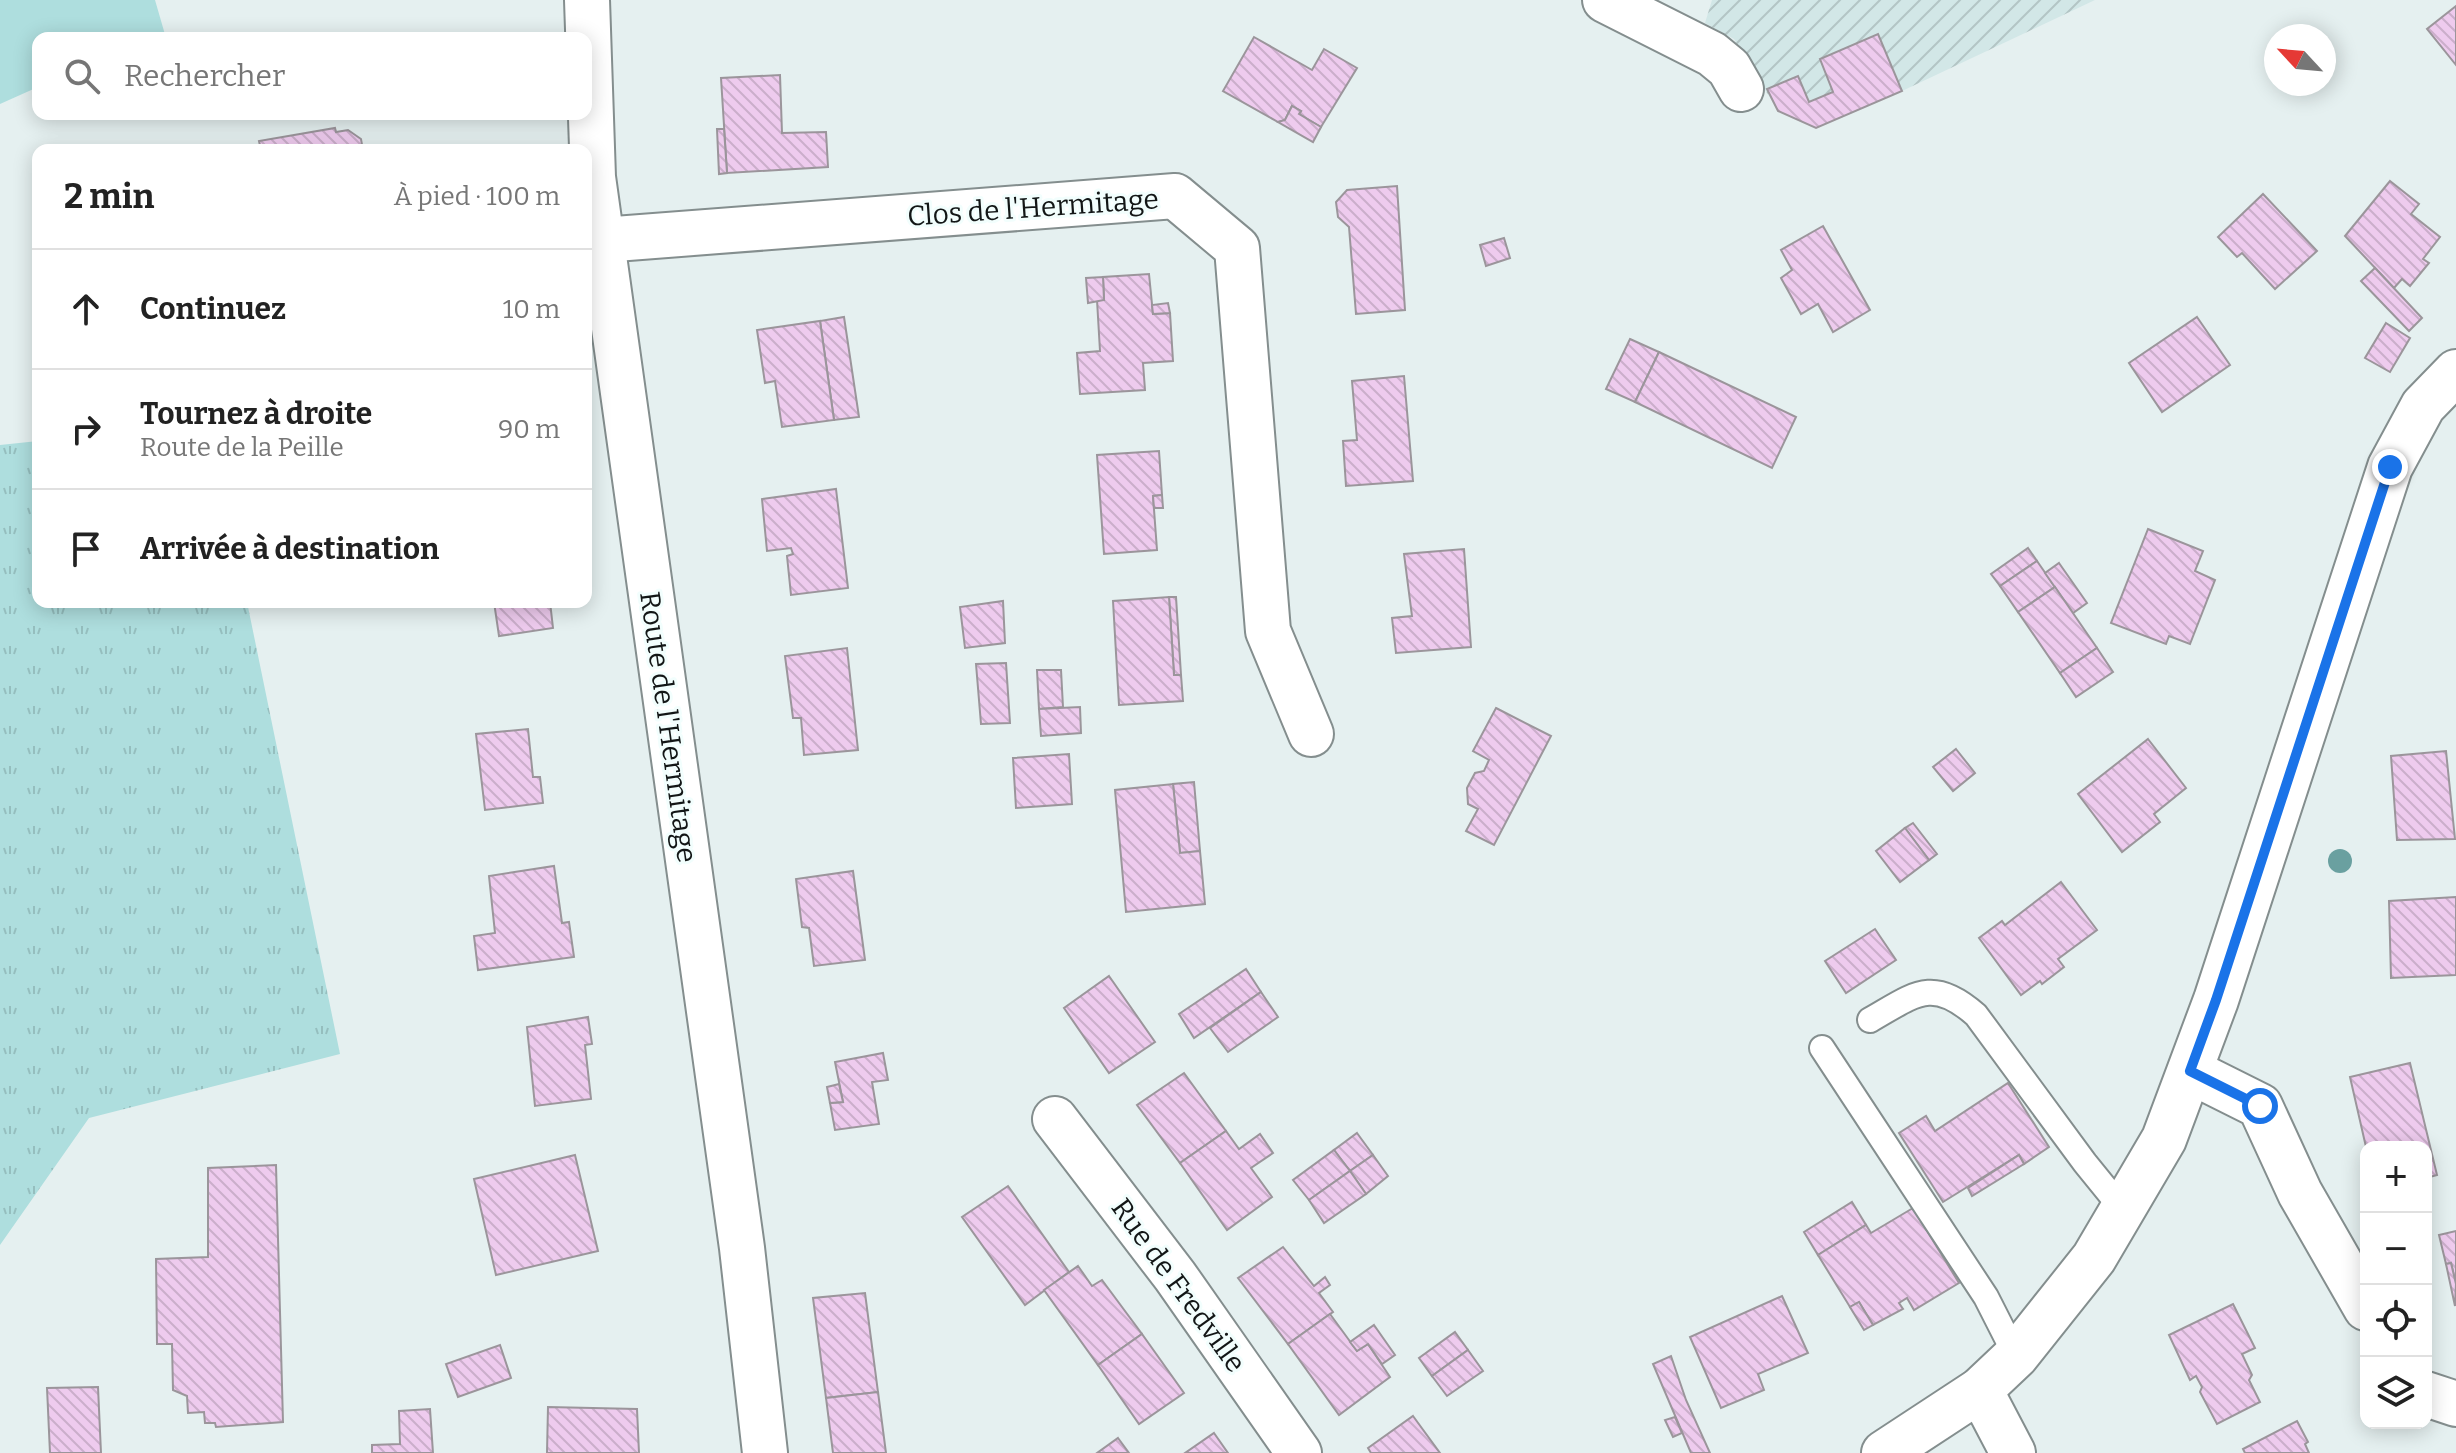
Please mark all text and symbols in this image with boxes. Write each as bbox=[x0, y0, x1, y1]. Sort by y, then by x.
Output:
north arrow bbox=[2264, 24, 2336, 96]
search box bbox=[32, 32, 592, 120]
icon: search bbox=[60, 54, 104, 98]
text: Rechercher bbox=[124, 58, 285, 94]
text: 2 min bbox=[64, 176, 154, 217]
text: À pied · 100 m bbox=[394, 181, 560, 212]
street label: Clos de l'Hermitage bbox=[906, 182, 1160, 233]
icon: ahead bbox=[64, 287, 108, 331]
text: Continuez bbox=[140, 291, 286, 327]
text: 10 m bbox=[503, 294, 560, 325]
text: Tournez à droite bbox=[140, 396, 372, 432]
icon: right bbox=[64, 407, 108, 451]
text: 90 m bbox=[498, 414, 560, 445]
text: Route de la Peille bbox=[140, 432, 344, 463]
route end bbox=[2372, 449, 2408, 485]
icon: arrive bbox=[64, 527, 108, 571]
text: Arrivée à destination bbox=[140, 531, 439, 567]
street label: Route de l'Hermitage bbox=[633, 589, 704, 865]
route start bbox=[2242, 1088, 2278, 1124]
map controls bbox=[2360, 1141, 2432, 1429]
button: + bbox=[2360, 1141, 2432, 1213]
street label: Rue de Fredville bbox=[1105, 1192, 1253, 1379]
button: − bbox=[2360, 1213, 2432, 1285]
button: locate bbox=[2360, 1285, 2432, 1357]
button: layers bbox=[2360, 1357, 2432, 1429]

